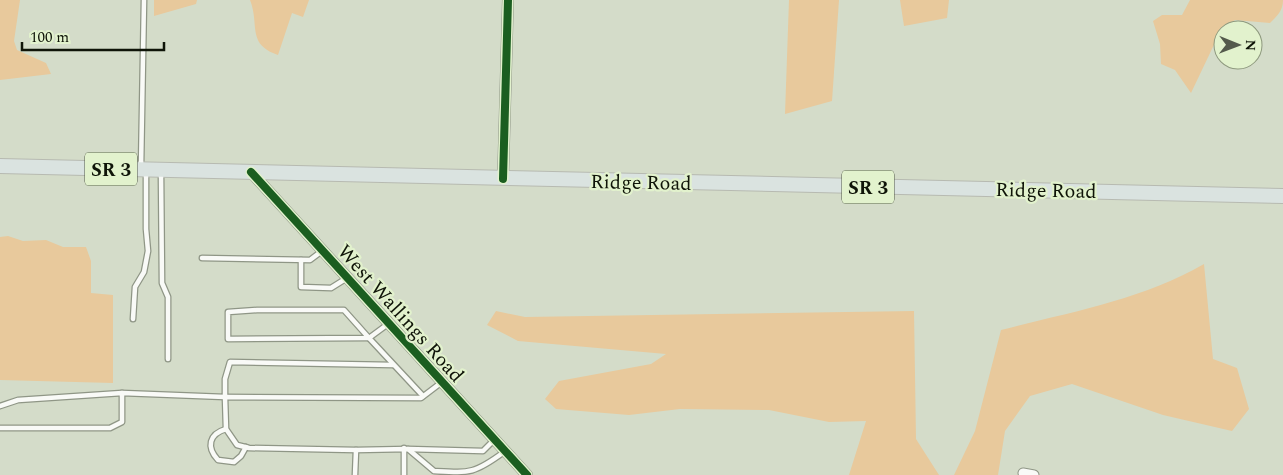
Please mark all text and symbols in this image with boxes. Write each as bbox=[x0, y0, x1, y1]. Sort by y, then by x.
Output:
scale bar bbox=[22, 20, 165, 52]
north arrow bbox=[1213, 20, 1263, 70]
text: 100 m bbox=[30, 26, 69, 49]
text: N bbox=[1240, 39, 1261, 51]
road number: SR 3 bbox=[85, 152, 137, 185]
street label: Ridge Road bbox=[590, 167, 692, 199]
road number: SR 3 bbox=[842, 170, 894, 203]
street label: Ridge Road bbox=[995, 175, 1097, 207]
street label: West Wallings Road bbox=[330, 238, 471, 390]

